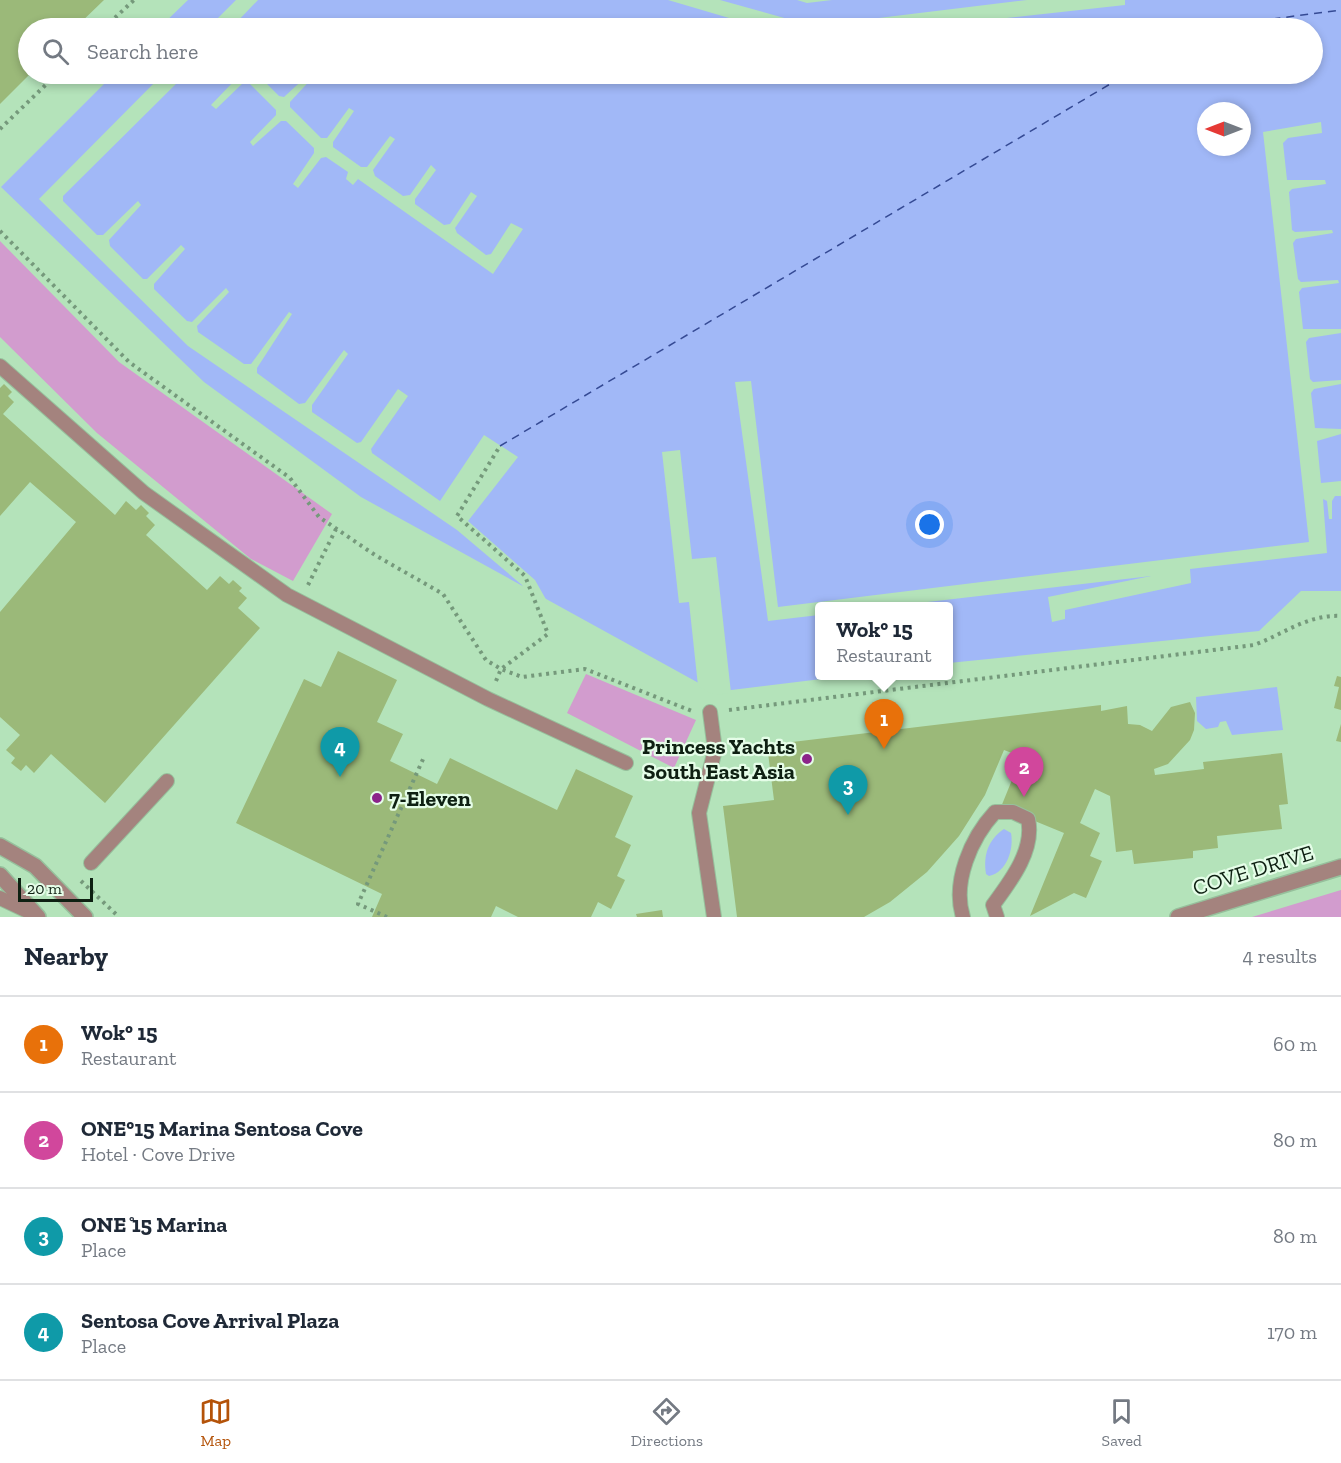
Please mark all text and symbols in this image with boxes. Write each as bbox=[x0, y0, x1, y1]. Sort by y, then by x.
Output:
search box bbox=[18, 18, 1323, 84]
icon: search bbox=[39, 35, 72, 68]
text: Search here bbox=[87, 38, 198, 65]
north arrow bbox=[1197, 102, 1251, 156]
your location bbox=[915, 510, 944, 539]
popup bbox=[815, 602, 953, 680]
text: Wok° 15 bbox=[836, 616, 913, 643]
text: Restaurant bbox=[836, 643, 932, 667]
pin: 1 bbox=[864, 700, 904, 749]
pin: 4 bbox=[320, 728, 360, 777]
place label: Princess Yachts South East Asia bbox=[642, 733, 795, 785]
pin: 2 bbox=[1004, 748, 1044, 797]
marker: Princess Yachts South East Asia bbox=[800, 752, 814, 766]
pin: 3 bbox=[828, 766, 868, 815]
place label: 7-Eleven bbox=[389, 785, 471, 812]
marker: 7-Eleven bbox=[370, 791, 384, 805]
street label: COVE DRIVE bbox=[1189, 839, 1317, 901]
scale bar bbox=[18, 875, 93, 902]
text: 20 m bbox=[27, 879, 62, 898]
text: Nearby bbox=[24, 940, 108, 972]
text: 4 results bbox=[1242, 944, 1317, 968]
text: Wok° 15 bbox=[81, 1019, 158, 1046]
text: 1 bbox=[39, 1032, 48, 1056]
text: 60 m bbox=[1273, 1032, 1317, 1056]
text: Restaurant bbox=[81, 1046, 177, 1070]
text: ONE°15 Marina Sentosa Cove bbox=[81, 1115, 363, 1142]
text: 2 bbox=[38, 1128, 49, 1152]
text: 80 m bbox=[1273, 1128, 1317, 1152]
text: Hotel · Cove Drive bbox=[81, 1142, 235, 1166]
text: ONE ̊15 Marina bbox=[81, 1211, 227, 1238]
text: 3 bbox=[38, 1224, 49, 1248]
text: 80 m bbox=[1273, 1224, 1317, 1248]
text: Place bbox=[81, 1238, 126, 1262]
text: Sentosa Cove Arrival Plaza bbox=[81, 1307, 339, 1334]
text: 4 bbox=[38, 1320, 49, 1344]
text: 170 m bbox=[1267, 1320, 1317, 1344]
text: Place bbox=[81, 1334, 126, 1358]
tab: Map bbox=[199, 1395, 232, 1450]
tab: Directions bbox=[631, 1395, 703, 1450]
tab: Saved bbox=[1102, 1395, 1142, 1450]

